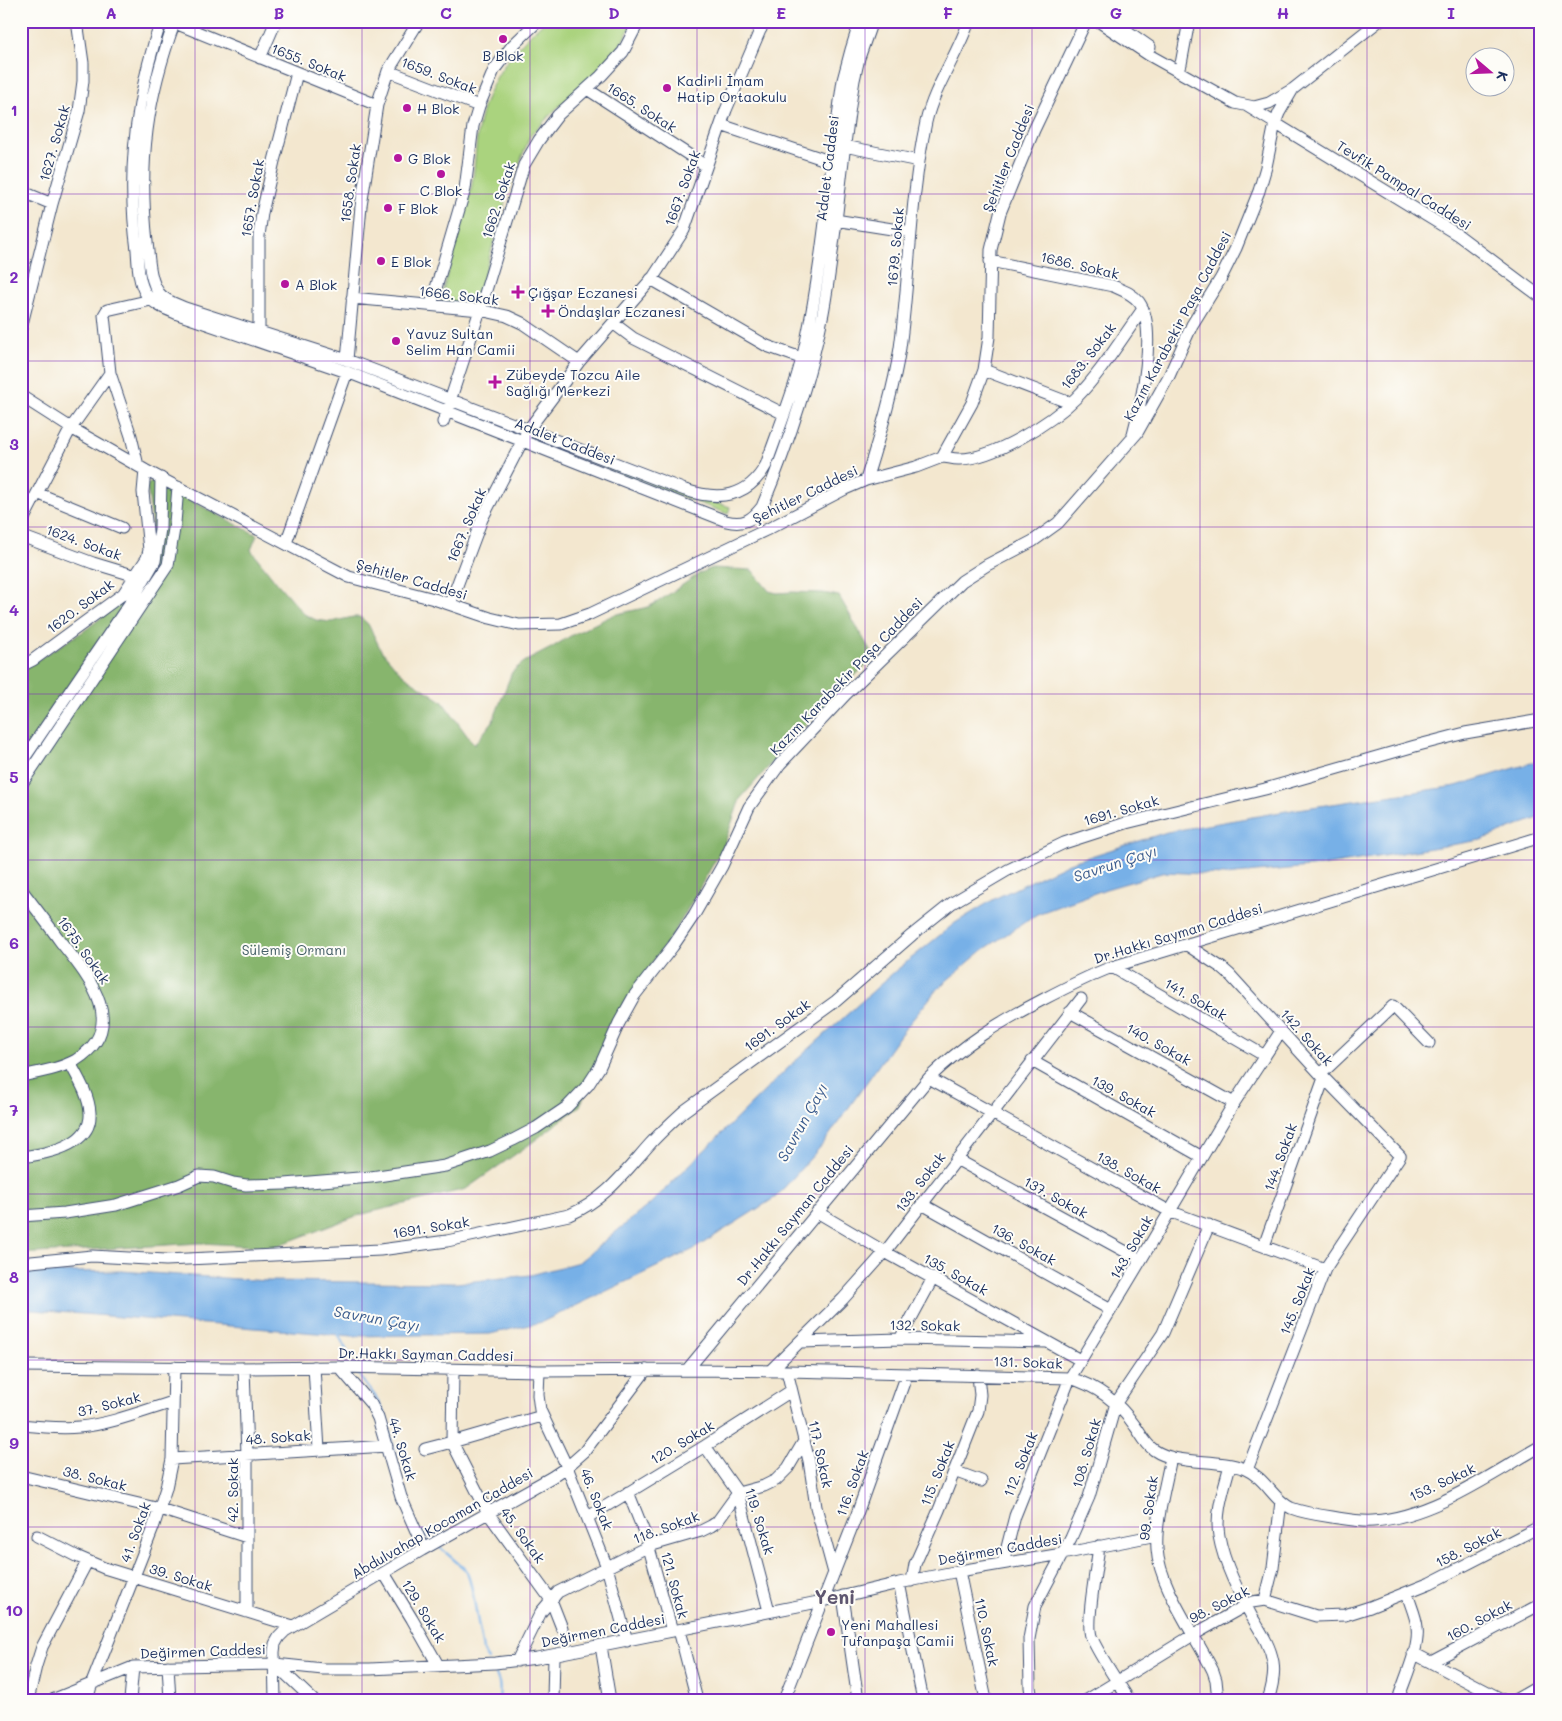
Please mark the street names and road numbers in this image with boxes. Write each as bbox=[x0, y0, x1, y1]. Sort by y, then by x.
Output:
street label: 1655. Sokak bbox=[269, 38, 349, 86]
street label: 1659. Sokak bbox=[398, 52, 480, 98]
street label: 1665. Sokak bbox=[603, 77, 681, 137]
street label: Şehitler Caddesi bbox=[978, 101, 1038, 215]
street label: 1627. Sokak bbox=[34, 103, 74, 183]
street label: Adalet Caddesi bbox=[811, 114, 843, 222]
street label: Tevfik Pampal Caddesi bbox=[1333, 136, 1475, 234]
street label: 1658. Sokak bbox=[335, 142, 365, 224]
street label: 1667. Sokak bbox=[660, 147, 704, 229]
street label: 1657. Sokak bbox=[236, 157, 268, 239]
street label: 1662. Sokak bbox=[477, 159, 519, 241]
street label: 1679. Sokak bbox=[882, 207, 908, 287]
street label: Kazım Karabekir Paşa Caddesi bbox=[1119, 228, 1235, 424]
street label: 1686. Sokak bbox=[1039, 247, 1121, 283]
street label: 1666. Sokak bbox=[418, 281, 500, 309]
street label: 1683. Sokak bbox=[1056, 319, 1120, 393]
street label: Adalet Caddesi bbox=[512, 413, 618, 469]
street label: Şehitler Caddesi bbox=[749, 460, 861, 528]
street label: 1667. Sokak bbox=[442, 485, 490, 565]
street label: 1624. Sokak bbox=[44, 520, 124, 564]
street label: Şehitler Caddesi bbox=[354, 554, 470, 604]
street label: 1620. Sokak bbox=[43, 574, 117, 638]
street label: Kazım Karabekir Paşa Caddesi bbox=[765, 593, 927, 759]
street label: 1691. Sokak bbox=[1081, 790, 1161, 830]
street label: Dr.Hakkı Sayman Caddesi bbox=[1091, 898, 1265, 968]
street label: 1675. Sokak bbox=[54, 912, 114, 988]
street label: 141. Sokak bbox=[1161, 973, 1231, 1025]
street label: 1691. Sokak bbox=[740, 994, 814, 1056]
street label: 142. Sokak bbox=[1276, 1004, 1338, 1070]
street label: 140. Sokak bbox=[1123, 1018, 1195, 1070]
street label: 139. Sokak bbox=[1088, 1070, 1160, 1122]
street label: 144. Sokak bbox=[1259, 1120, 1301, 1194]
street label: Dr.Hakkı Sayman Caddesi bbox=[732, 1141, 858, 1289]
street label: 138. Sokak bbox=[1093, 1146, 1165, 1198]
street label: 133. Sokak bbox=[891, 1148, 949, 1216]
street label: 137. Sokak bbox=[1020, 1172, 1092, 1222]
street label: 143. Sokak bbox=[1105, 1211, 1157, 1283]
street label: 1691. Sokak bbox=[391, 1212, 471, 1242]
street label: 136. Sokak bbox=[988, 1218, 1060, 1270]
street label: 135. Sokak bbox=[920, 1248, 992, 1300]
street label: 145. Sokak bbox=[1275, 1265, 1319, 1337]
street label: 132. Sokak bbox=[890, 1315, 960, 1335]
street label: Dr.Hakkı Sayman Caddesi bbox=[338, 1343, 514, 1365]
street label: 131. Sokak bbox=[993, 1351, 1063, 1373]
street label: 37. Sokak bbox=[75, 1387, 143, 1421]
street label: 44. Sokak bbox=[384, 1415, 422, 1483]
street label: 120. Sokak bbox=[647, 1416, 717, 1468]
street label: 108. Sokak bbox=[1067, 1416, 1105, 1490]
street label: 117. Sokak bbox=[805, 1418, 837, 1490]
street label: 48. Sokak bbox=[245, 1425, 311, 1449]
street label: 112. Sokak bbox=[998, 1429, 1042, 1499]
street label: 115. Sokak bbox=[915, 1437, 959, 1509]
street label: 116. Sokak bbox=[831, 1447, 873, 1519]
street label: 42. Sokak bbox=[223, 1458, 242, 1522]
street label: 153. Sokak bbox=[1406, 1458, 1478, 1506]
street label: 38. Sokak bbox=[61, 1461, 129, 1495]
street label: Abdulvahap Kocaman Caddesi bbox=[348, 1463, 536, 1583]
street label: 46. Sokak bbox=[576, 1465, 618, 1533]
street label: 99. Sokak bbox=[1134, 1475, 1162, 1541]
street label: 119. Sokak bbox=[741, 1485, 779, 1557]
street label: 41. Sokak bbox=[115, 1499, 155, 1565]
street label: 45. Sokak bbox=[496, 1503, 550, 1567]
street label: 118. Sokak bbox=[630, 1506, 702, 1548]
street label: 158. Sokak bbox=[1432, 1522, 1504, 1572]
street label: Değirmen Caddesi bbox=[936, 1529, 1064, 1569]
street label: 121. Sokak bbox=[657, 1549, 693, 1621]
street label: 39. Sokak bbox=[147, 1558, 215, 1596]
street label: 129. Sokak bbox=[398, 1576, 450, 1646]
street label: 98. Sokak bbox=[1186, 1581, 1252, 1627]
street label: 160. Sokak bbox=[1443, 1595, 1515, 1645]
street label: 110. Sokak bbox=[970, 1596, 1004, 1668]
street label: Değirmen Caddesi bbox=[539, 1609, 667, 1651]
street label: Değirmen Caddesi bbox=[140, 1639, 266, 1663]

